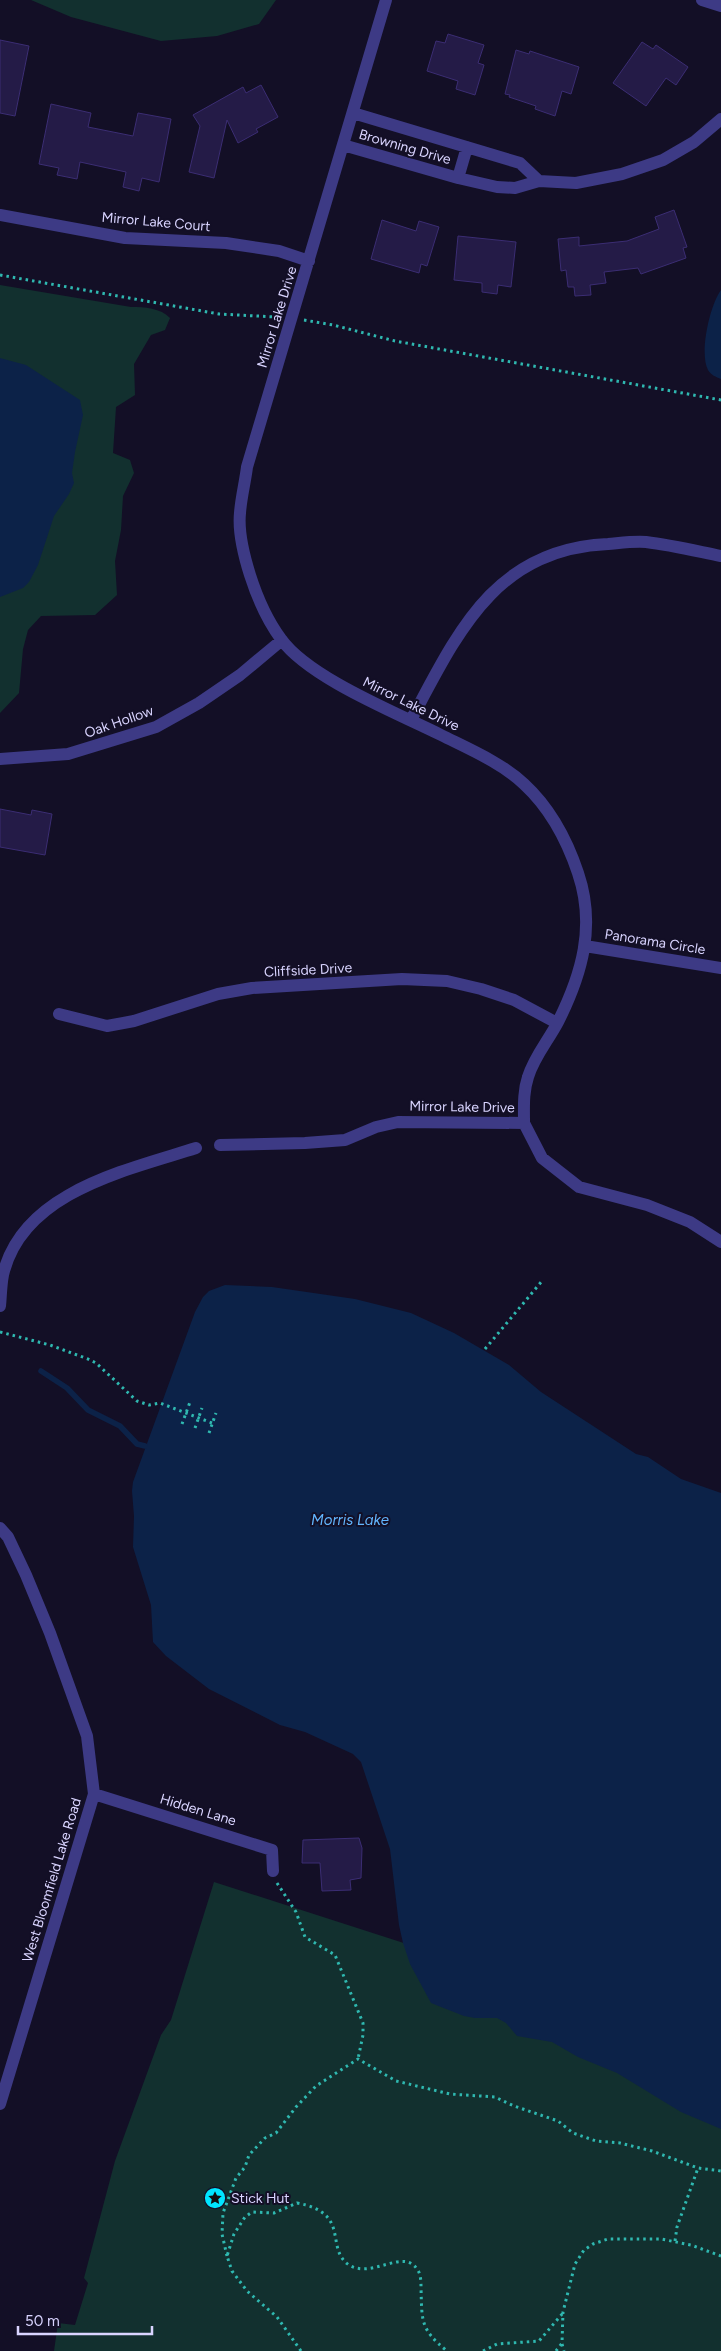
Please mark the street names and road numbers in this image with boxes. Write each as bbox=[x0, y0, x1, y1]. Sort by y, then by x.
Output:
street label: Browning Drive bbox=[357, 126, 453, 168]
street label: Mirror Lake Court bbox=[101, 209, 211, 235]
street label: Mirror Lake Drive bbox=[253, 264, 301, 370]
street label: Mirror Lake Drive bbox=[360, 673, 462, 735]
street label: Oak Hollow bbox=[82, 702, 156, 742]
street label: Panorama Circle bbox=[603, 926, 707, 958]
street label: Cliffside Drive bbox=[264, 959, 353, 981]
street label: Mirror Lake Drive bbox=[409, 1098, 515, 1116]
street label: Hidden Lane bbox=[158, 1790, 239, 1830]
street label: West Bloomfield Lake Road bbox=[19, 1796, 85, 1964]

